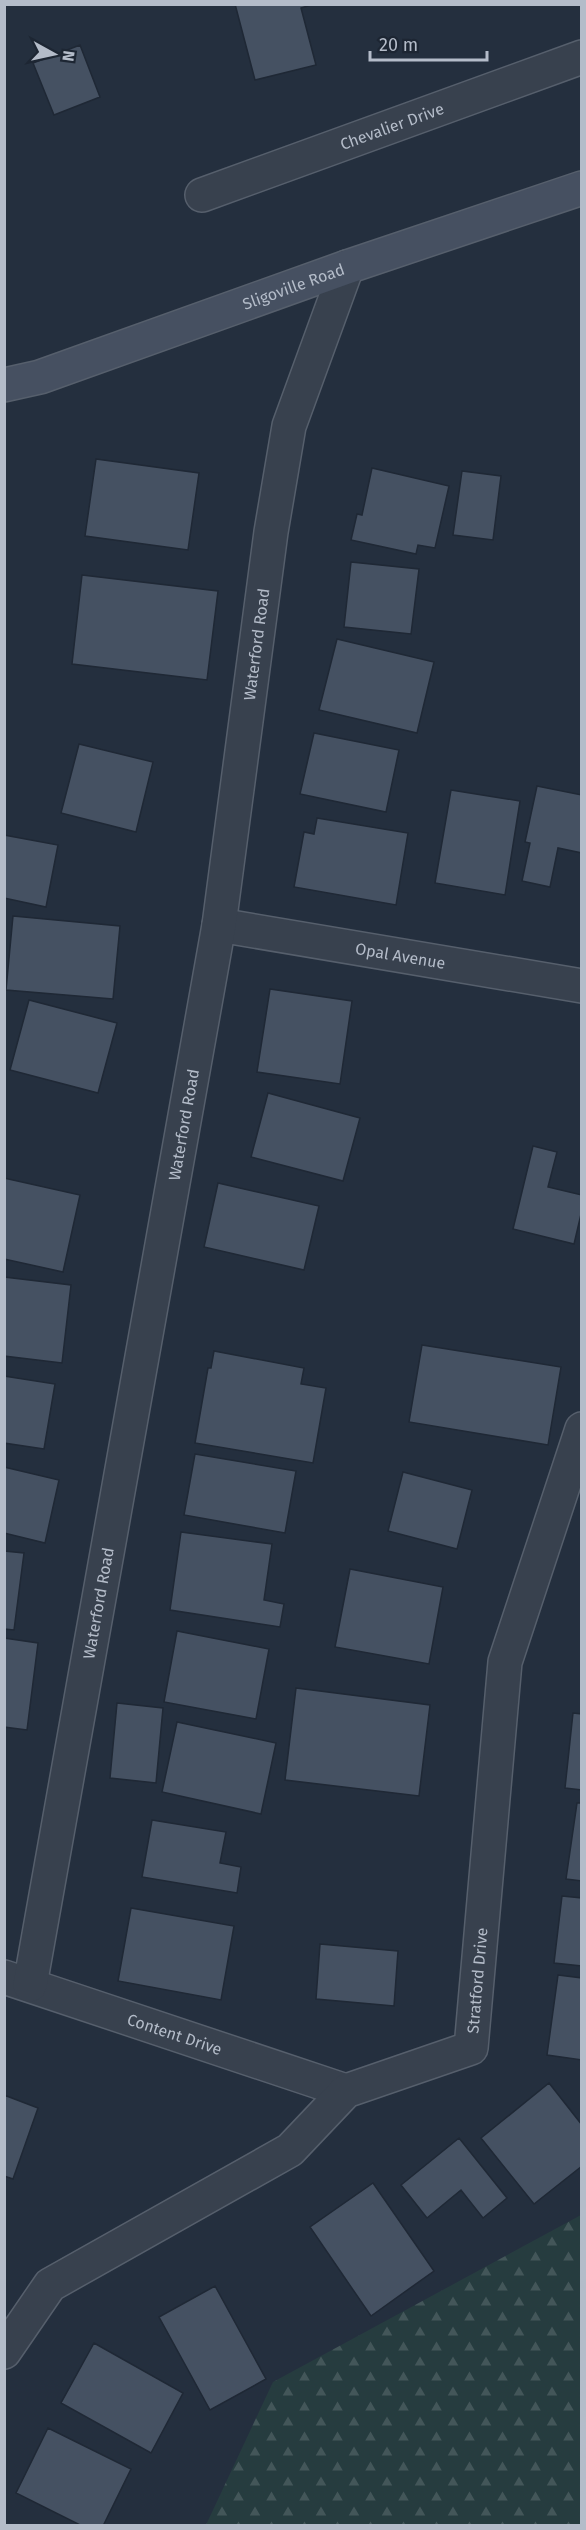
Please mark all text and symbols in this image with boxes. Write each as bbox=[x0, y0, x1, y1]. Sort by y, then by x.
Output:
north arrow bbox=[24, 24, 84, 84]
scale bar bbox=[370, 24, 487, 62]
text: 20 m bbox=[379, 34, 418, 56]
text: N bbox=[58, 49, 79, 63]
street label: Chevalier Drive bbox=[337, 99, 446, 154]
street label: Sligoville Road bbox=[240, 259, 347, 313]
street label: Waterford Road bbox=[239, 587, 273, 701]
street label: Opal Avenue bbox=[354, 939, 447, 972]
street label: Waterford Road bbox=[164, 1067, 203, 1182]
street label: Waterford Road bbox=[79, 1546, 117, 1660]
street label: Stratford Drive bbox=[463, 1927, 491, 2034]
street label: Content Drive bbox=[125, 2009, 225, 2059]

